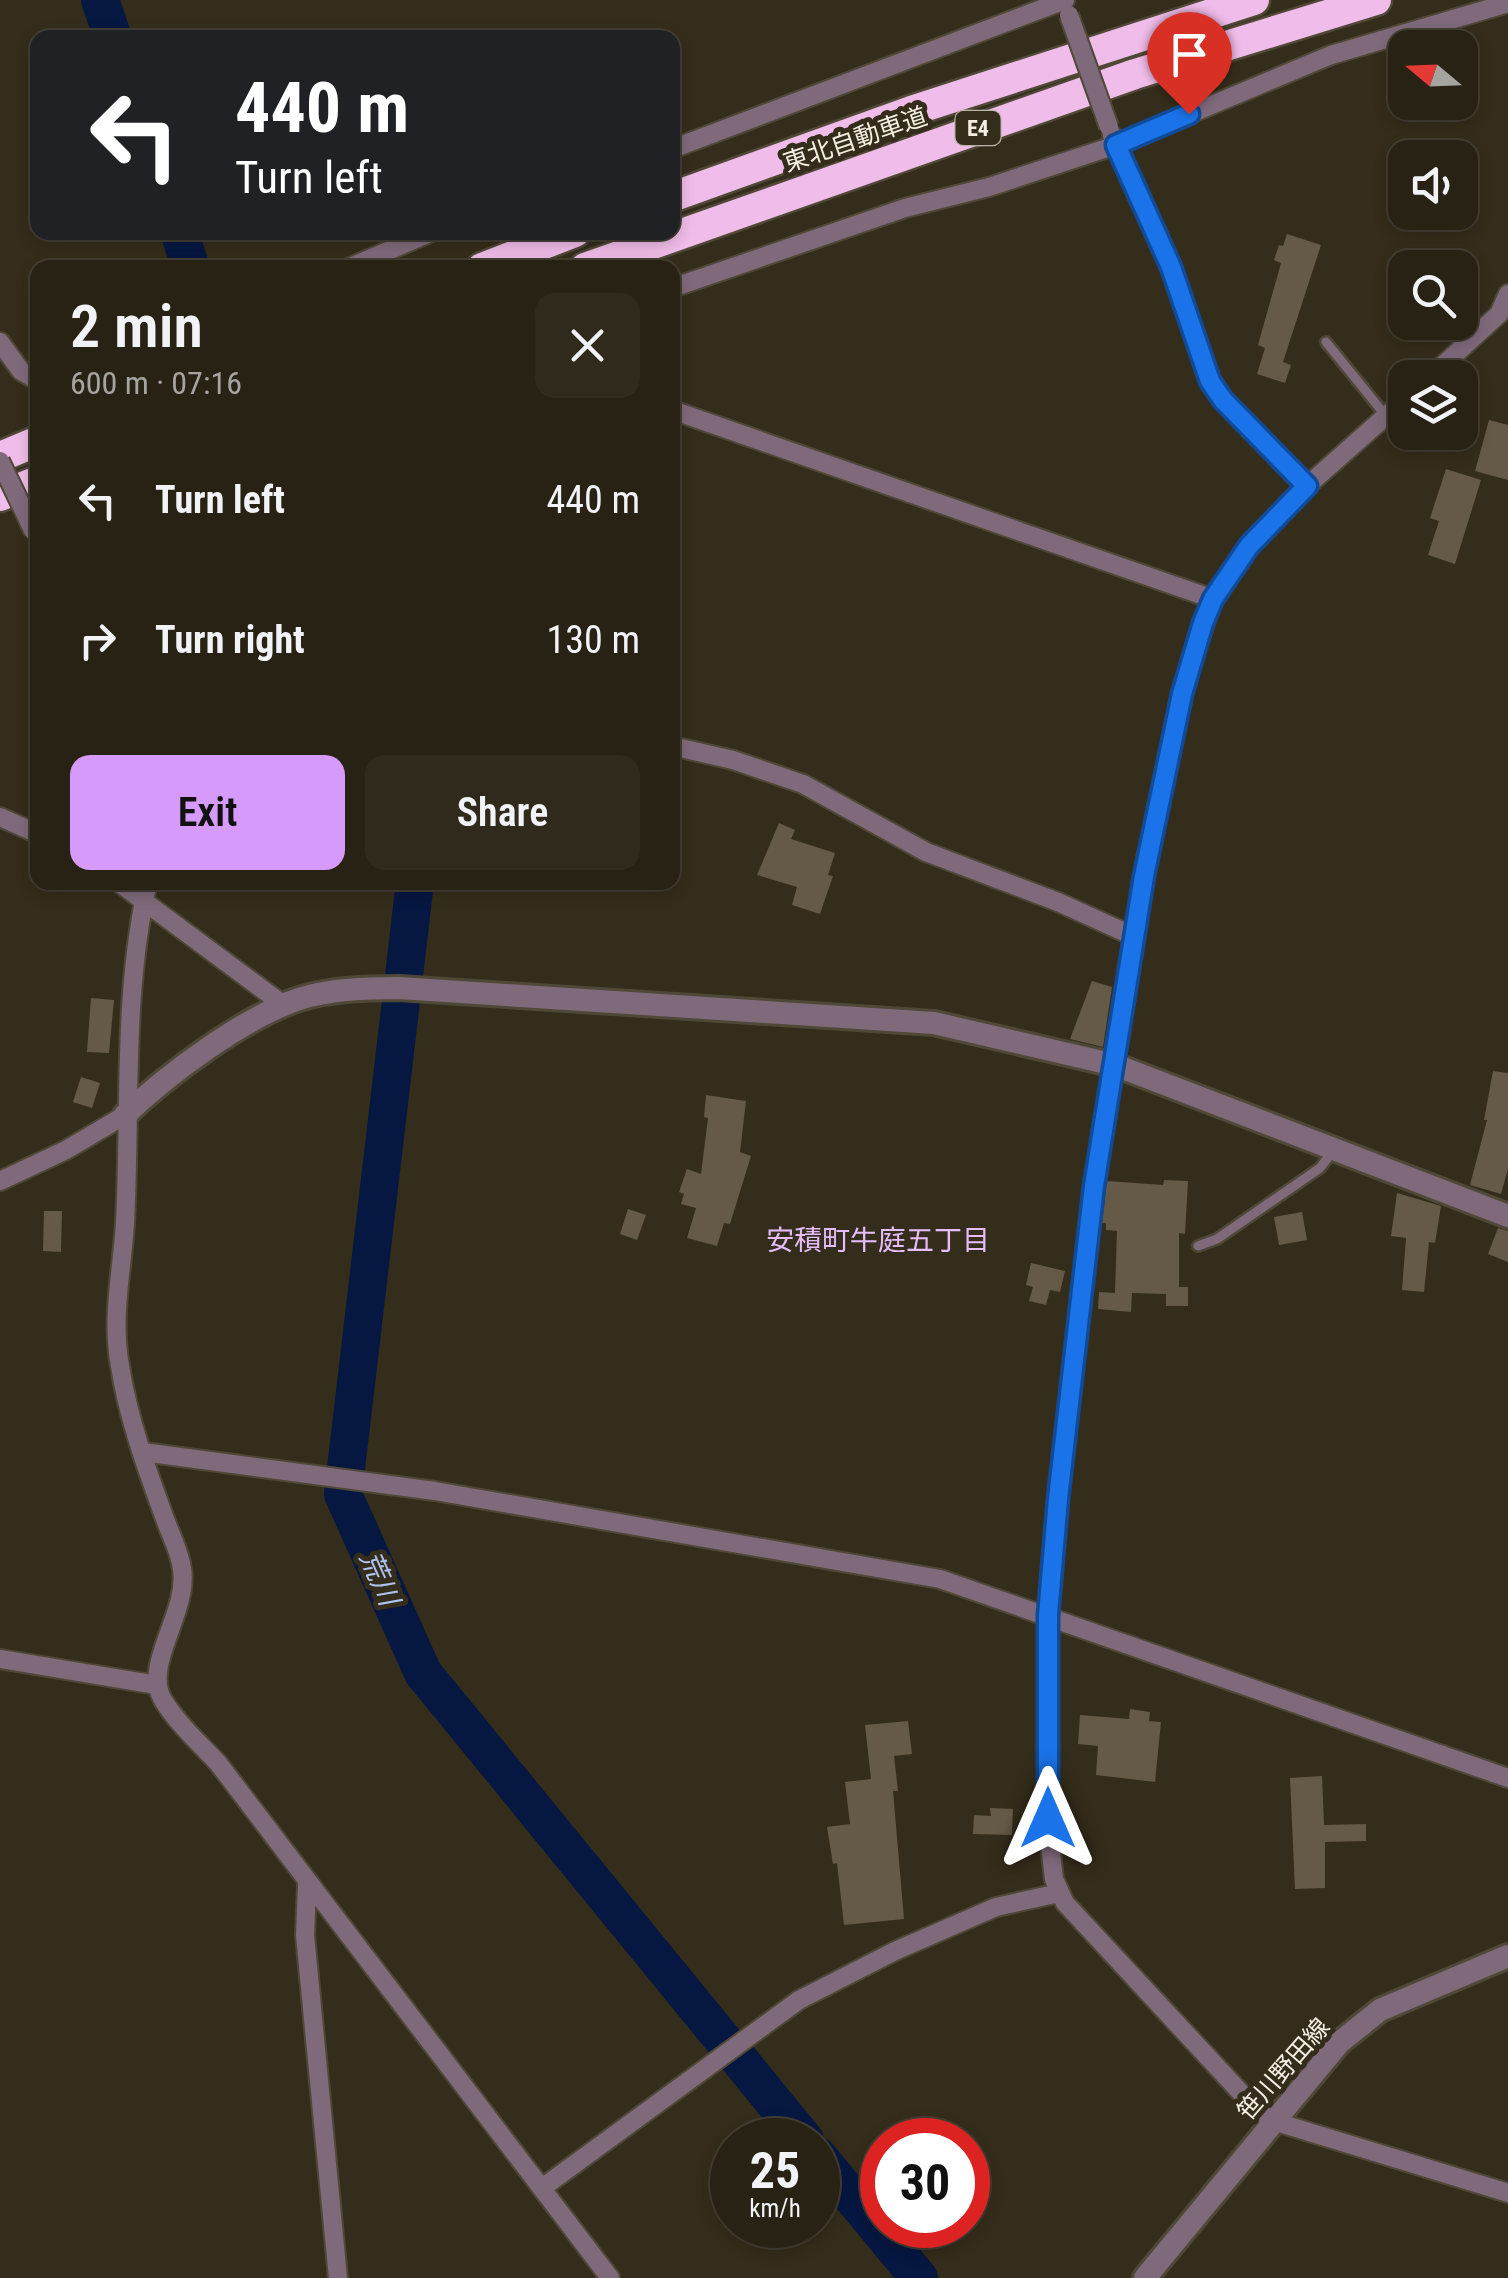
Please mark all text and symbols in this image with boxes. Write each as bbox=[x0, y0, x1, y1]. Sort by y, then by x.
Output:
pin bbox=[1147, 12, 1232, 115]
icon: arrive bbox=[1162, 27, 1217, 82]
north arrow bbox=[1388, 30, 1478, 120]
map controls bbox=[1388, 30, 1478, 450]
text: 440 m bbox=[235, 67, 409, 149]
icon: left bbox=[70, 70, 200, 200]
street label: 東北自動車道 bbox=[780, 101, 931, 178]
road number: E4 bbox=[956, 111, 1000, 145]
button: sound bbox=[1388, 140, 1478, 230]
text: Turn left bbox=[235, 151, 383, 204]
button: search bbox=[1388, 250, 1478, 340]
text: 2 min bbox=[70, 291, 203, 362]
button: close bbox=[535, 293, 640, 398]
button: layers bbox=[1388, 360, 1478, 450]
text: 600 m · 07:16 bbox=[70, 364, 242, 402]
icon: left bbox=[70, 473, 125, 528]
text: Turn left bbox=[155, 478, 285, 522]
text: 440 m bbox=[546, 478, 640, 522]
icon: right bbox=[70, 613, 125, 668]
text: Turn right bbox=[155, 618, 305, 662]
text: 130 m bbox=[546, 618, 640, 662]
button: Exit bbox=[70, 755, 345, 870]
button: Share bbox=[365, 755, 640, 870]
district label: 安積町牛庭五丁目 bbox=[766, 1224, 990, 1257]
water label: 荒川 bbox=[353, 1546, 407, 1613]
position arrow bbox=[996, 1766, 1100, 1870]
street label: 笹川野田線 bbox=[1231, 2013, 1335, 2126]
speed limit sign: 30 bbox=[860, 2118, 990, 2248]
text: 25 bbox=[750, 2142, 800, 2200]
text: km/h bbox=[749, 2194, 801, 2223]

